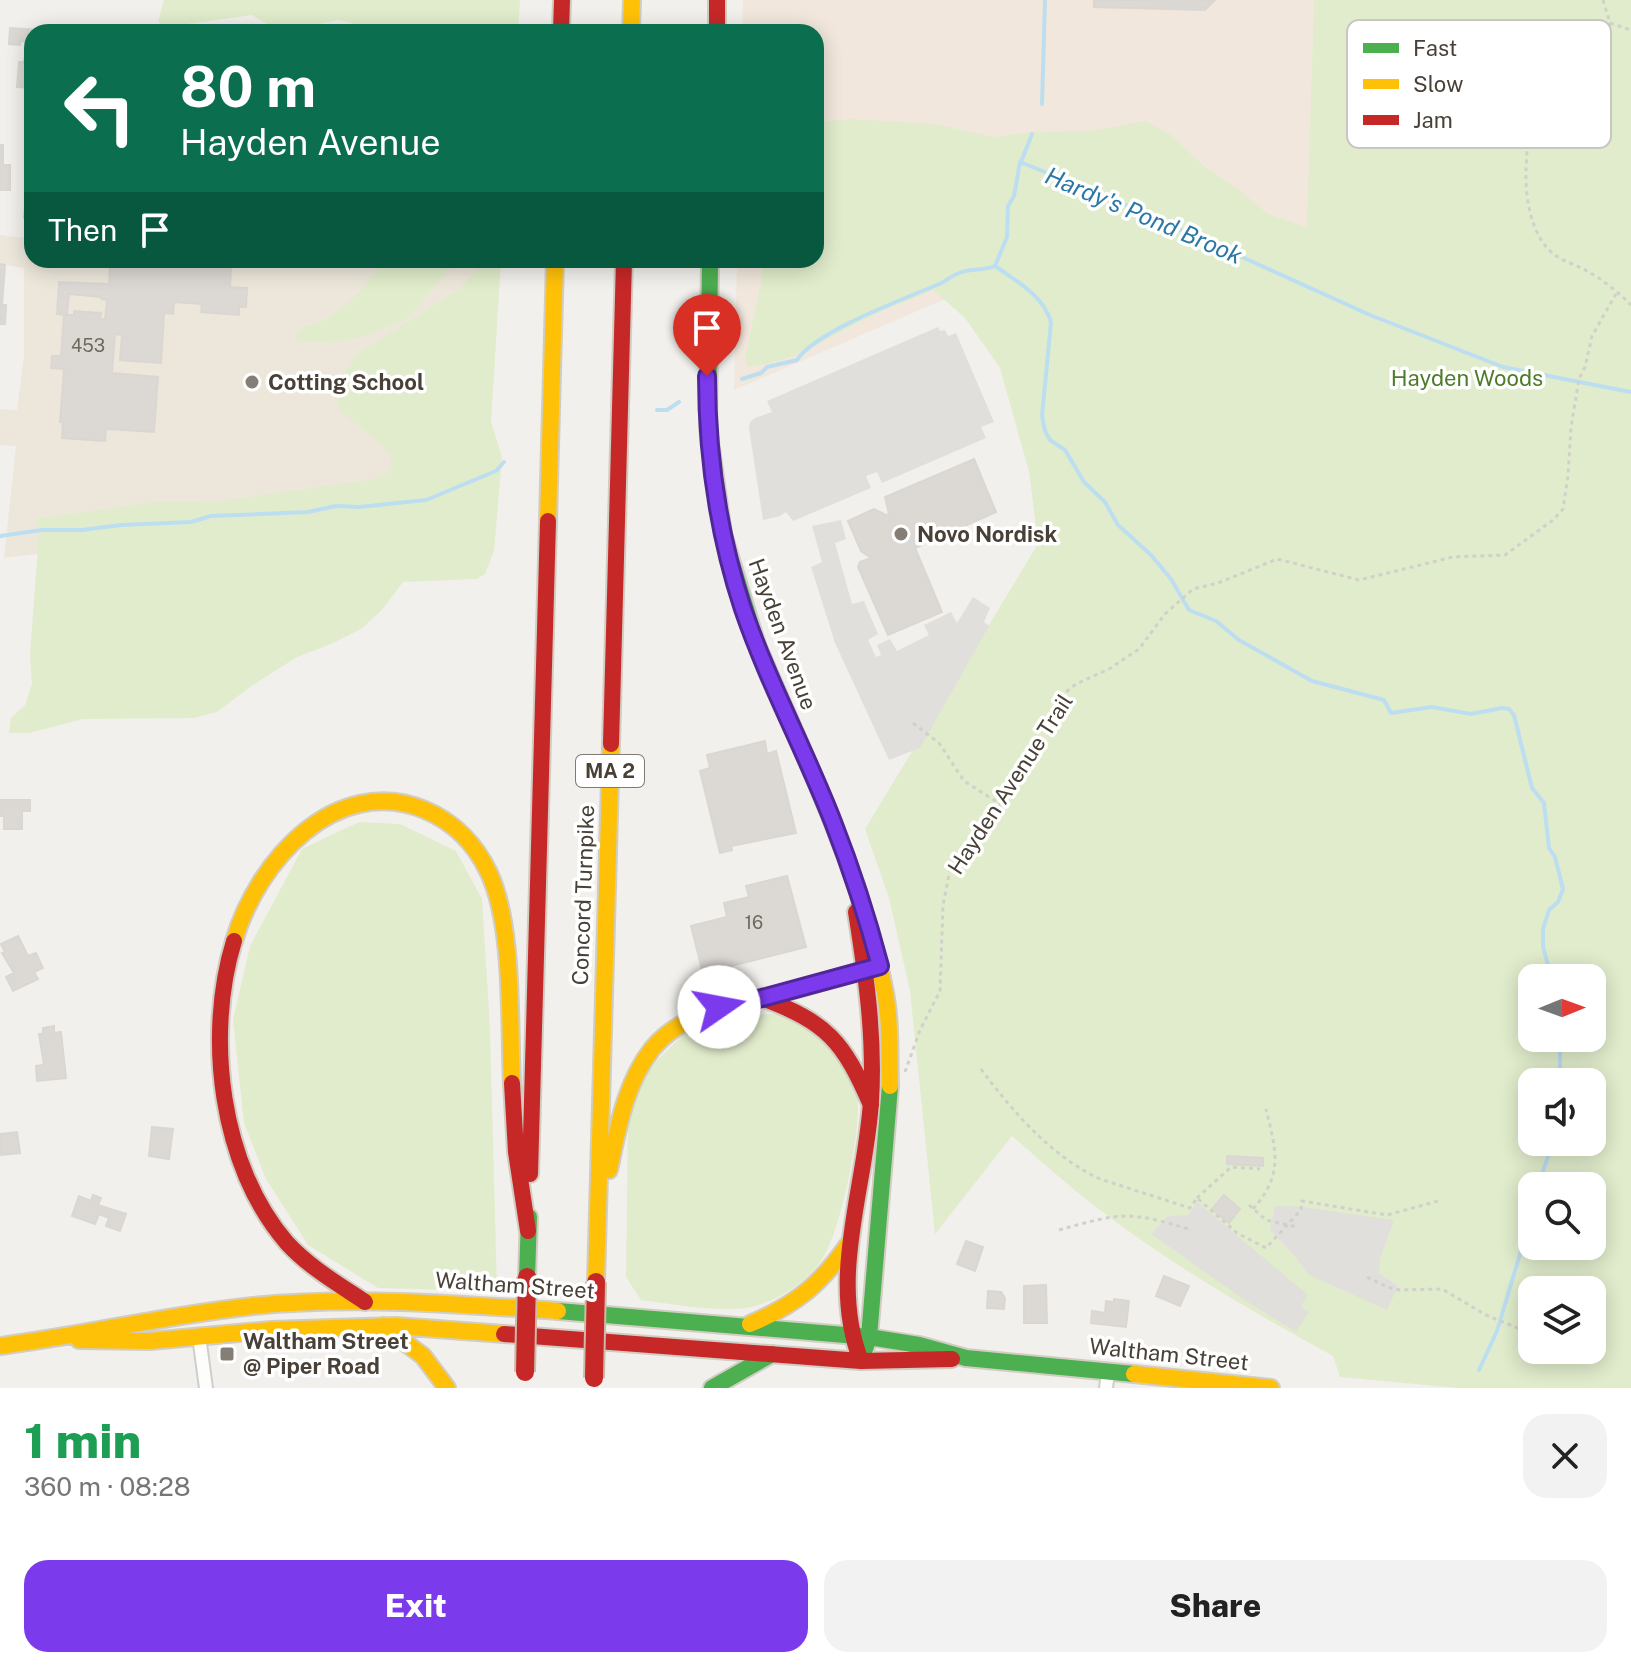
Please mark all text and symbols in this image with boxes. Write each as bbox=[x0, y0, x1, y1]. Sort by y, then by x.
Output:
legend bbox=[1347, 20, 1611, 148]
text: Fast bbox=[1413, 35, 1457, 61]
text: 80 m bbox=[180, 54, 316, 120]
icon: left bbox=[48, 56, 152, 160]
text: Slow bbox=[1413, 71, 1463, 97]
text: Jam bbox=[1413, 107, 1453, 133]
text: Hayden Avenue bbox=[180, 121, 441, 163]
water label: Hardy's Pond Brook bbox=[1041, 161, 1247, 269]
icon: arrive bbox=[133, 208, 177, 252]
text: Then bbox=[48, 212, 117, 248]
pin bbox=[673, 294, 741, 376]
icon: arrive bbox=[685, 306, 729, 350]
house number: 453 bbox=[71, 335, 105, 356]
park label: Hayden Woods bbox=[1391, 365, 1543, 391]
place label: Cotting School bbox=[268, 369, 424, 395]
marker: Cotting School bbox=[243, 373, 261, 391]
place label: Novo Nordisk bbox=[917, 521, 1057, 547]
marker: Novo Nordisk bbox=[892, 525, 910, 543]
street label: Hayden Avenue bbox=[744, 555, 822, 713]
street label: Hayden Avenue Trail bbox=[942, 689, 1078, 879]
road number: MA 2 bbox=[576, 755, 644, 787]
street label: Concord Turnpike bbox=[567, 804, 599, 986]
house number: 16 bbox=[745, 912, 763, 933]
north arrow bbox=[1518, 964, 1606, 1052]
map controls bbox=[1518, 964, 1606, 1364]
position arrow bbox=[677, 965, 761, 1049]
button: sound bbox=[1518, 1068, 1606, 1156]
button: search bbox=[1518, 1172, 1606, 1260]
street label: Waltham Street bbox=[434, 1266, 596, 1304]
button: layers bbox=[1518, 1276, 1606, 1364]
place label: Waltham Street @ Piper Road bbox=[243, 1328, 409, 1379]
street label: Waltham Street bbox=[1088, 1333, 1250, 1375]
marker: Waltham Street @ Piper Road bbox=[218, 1345, 236, 1363]
text: 1 min bbox=[24, 1412, 141, 1469]
button: close bbox=[1523, 1414, 1607, 1498]
text: 360 m · 08:28 bbox=[24, 1471, 191, 1502]
button: Exit bbox=[24, 1560, 808, 1652]
button: Share bbox=[824, 1560, 1607, 1652]

